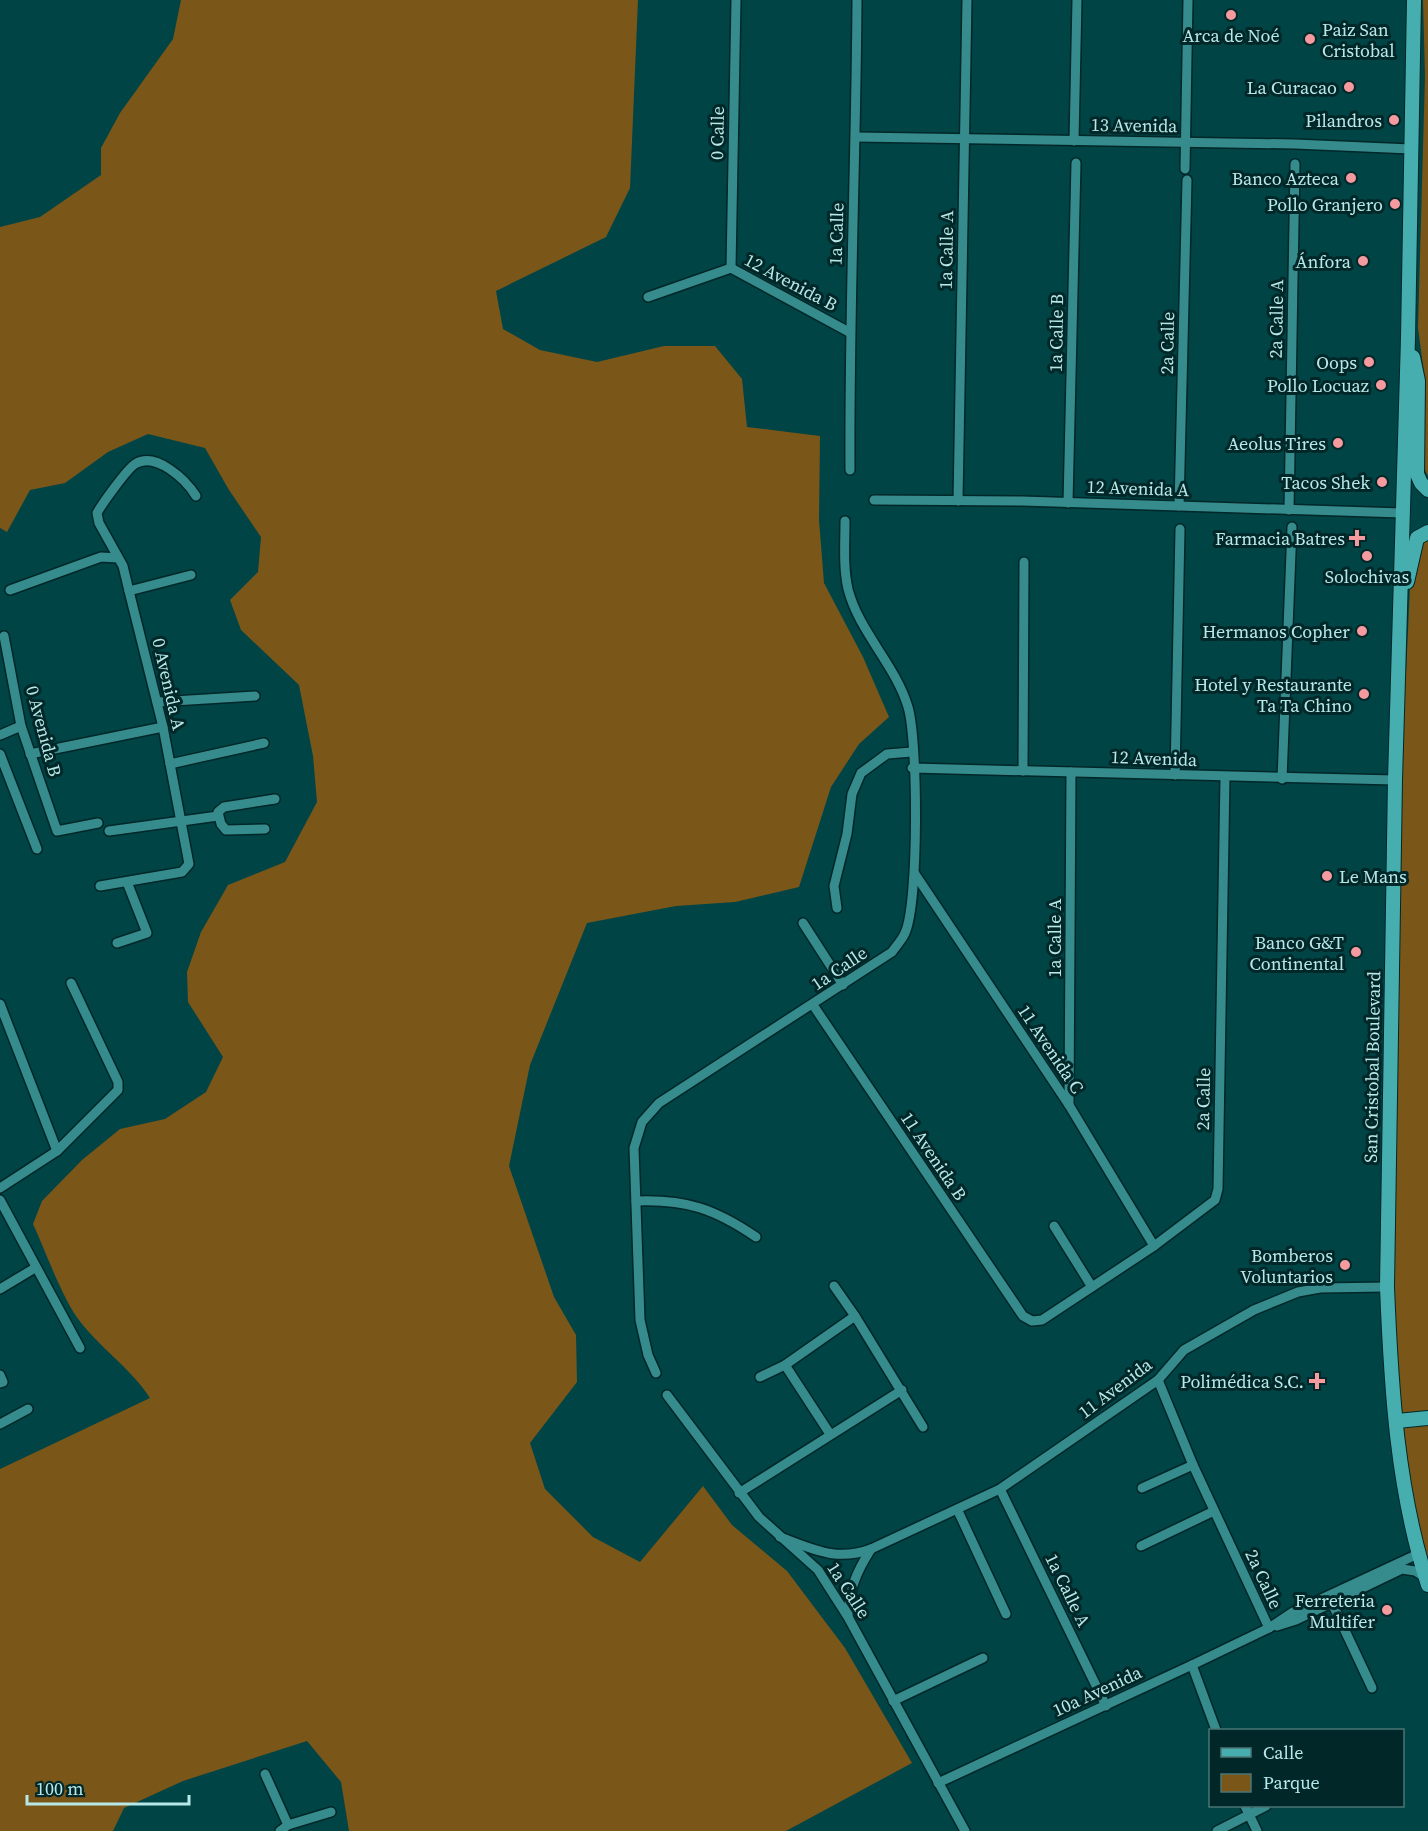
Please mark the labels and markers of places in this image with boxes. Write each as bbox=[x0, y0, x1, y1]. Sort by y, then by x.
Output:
marker: Arca de Noé bbox=[1224, 8, 1238, 22]
place label: Paiz San Cristobal bbox=[1322, 17, 1395, 63]
place label: Arca de Noé bbox=[1182, 23, 1280, 48]
marker: Paiz San Cristobal bbox=[1303, 32, 1317, 46]
place label: La Curacao bbox=[1247, 75, 1337, 100]
marker: La Curacao bbox=[1342, 80, 1356, 94]
place label: Pilandros bbox=[1305, 108, 1382, 133]
marker: Pilandros bbox=[1387, 113, 1401, 127]
place label: Banco Azteca bbox=[1232, 166, 1340, 191]
marker: Banco Azteca bbox=[1344, 171, 1358, 185]
place label: Pollo Granjero bbox=[1267, 192, 1383, 217]
marker: Pollo Granjero bbox=[1388, 197, 1402, 211]
place label: Ánfora bbox=[1296, 249, 1352, 274]
marker: Ánfora bbox=[1356, 254, 1370, 268]
place label: Oops bbox=[1316, 350, 1357, 375]
marker: Oops bbox=[1362, 355, 1376, 369]
place label: Pollo Locuaz bbox=[1267, 373, 1369, 398]
marker: Pollo Locuaz bbox=[1374, 378, 1388, 392]
place label: Aeolus Tires bbox=[1228, 431, 1326, 456]
marker: Aeolus Tires bbox=[1331, 436, 1345, 450]
place label: Tacos Shek bbox=[1281, 470, 1370, 495]
marker: Tacos Shek bbox=[1375, 475, 1389, 489]
place label: Farmacia Batres bbox=[1215, 526, 1345, 551]
marker: Farmacia Batres bbox=[1350, 531, 1364, 545]
marker: Solochivas bbox=[1360, 549, 1374, 563]
place label: Solochivas bbox=[1325, 564, 1409, 589]
place label: Hermanos Copher bbox=[1202, 619, 1350, 644]
marker: Hermanos Copher bbox=[1355, 624, 1369, 638]
place label: Hotel y Restaurante Ta Ta Chino bbox=[1194, 672, 1352, 718]
marker: Hotel y Restaurante Ta Ta Chino bbox=[1357, 687, 1371, 701]
place label: Le Mans bbox=[1339, 864, 1407, 889]
marker: Le Mans bbox=[1320, 869, 1334, 883]
place label: Banco G&T Continental bbox=[1249, 930, 1344, 976]
marker: Banco G&T Continental bbox=[1349, 945, 1363, 959]
place label: Bomberos Voluntarios bbox=[1240, 1243, 1333, 1289]
marker: Bomberos Voluntarios bbox=[1338, 1258, 1352, 1272]
place label: Polimédica S.C. bbox=[1180, 1369, 1304, 1394]
marker: Polimédica S.C. bbox=[1308, 1372, 1326, 1390]
place label: Ferreteria Multifer bbox=[1295, 1588, 1376, 1634]
marker: Ferreteria Multifer bbox=[1380, 1603, 1394, 1617]

